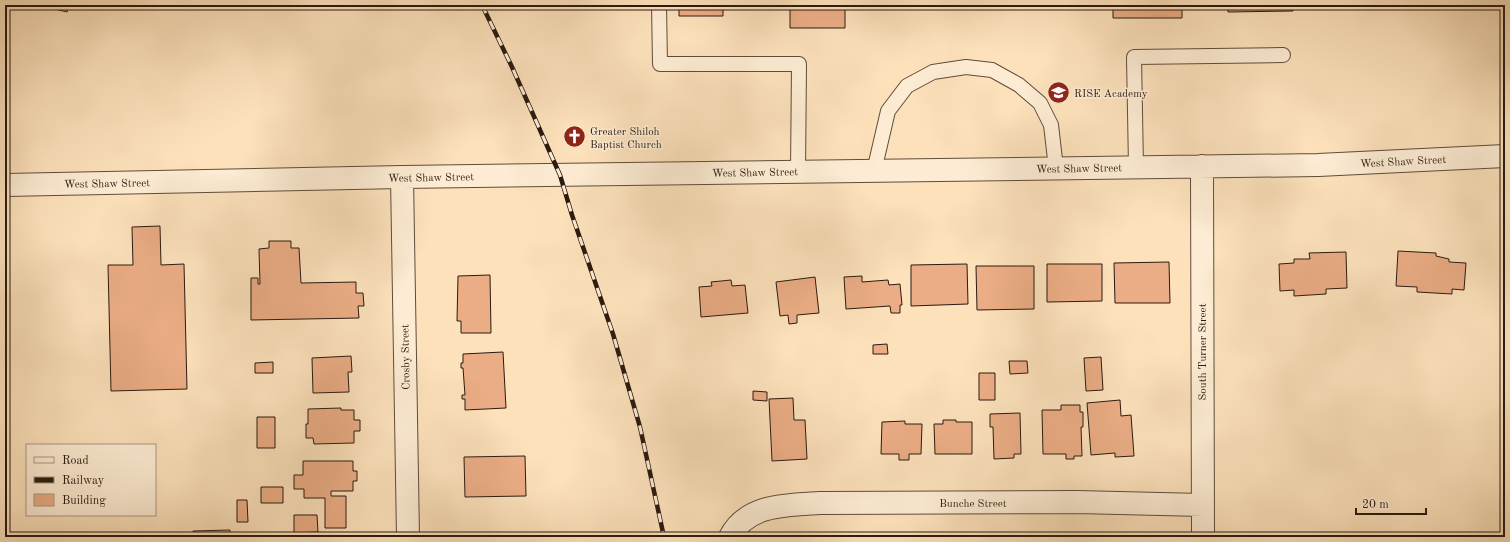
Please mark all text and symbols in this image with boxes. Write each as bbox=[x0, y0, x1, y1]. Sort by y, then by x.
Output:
school or university icon: RISE Academy bbox=[1046, 80, 1072, 106]
place label: RISE Academy bbox=[1074, 89, 1148, 100]
church icon: Greater Shiloh Baptist Church bbox=[561, 124, 587, 150]
place label: Greater Shiloh Baptist Church bbox=[590, 127, 662, 151]
street label: West Shaw Street bbox=[1360, 155, 1447, 170]
street label: West Shaw Street bbox=[1036, 163, 1122, 176]
street label: West Shaw Street bbox=[712, 167, 798, 180]
street label: West Shaw Street bbox=[388, 172, 474, 185]
street label: West Shaw Street bbox=[64, 178, 150, 191]
street label: South Turner Street bbox=[1198, 303, 1209, 401]
street label: Crosby Street bbox=[400, 324, 413, 390]
legend bbox=[26, 444, 156, 516]
text: Road bbox=[62, 455, 89, 467]
text: Railway bbox=[62, 475, 105, 487]
scale bar bbox=[1356, 490, 1426, 516]
text: Building bbox=[62, 495, 106, 507]
street label: Bunche Street bbox=[939, 499, 1007, 510]
text: 20 m bbox=[1362, 499, 1389, 511]

